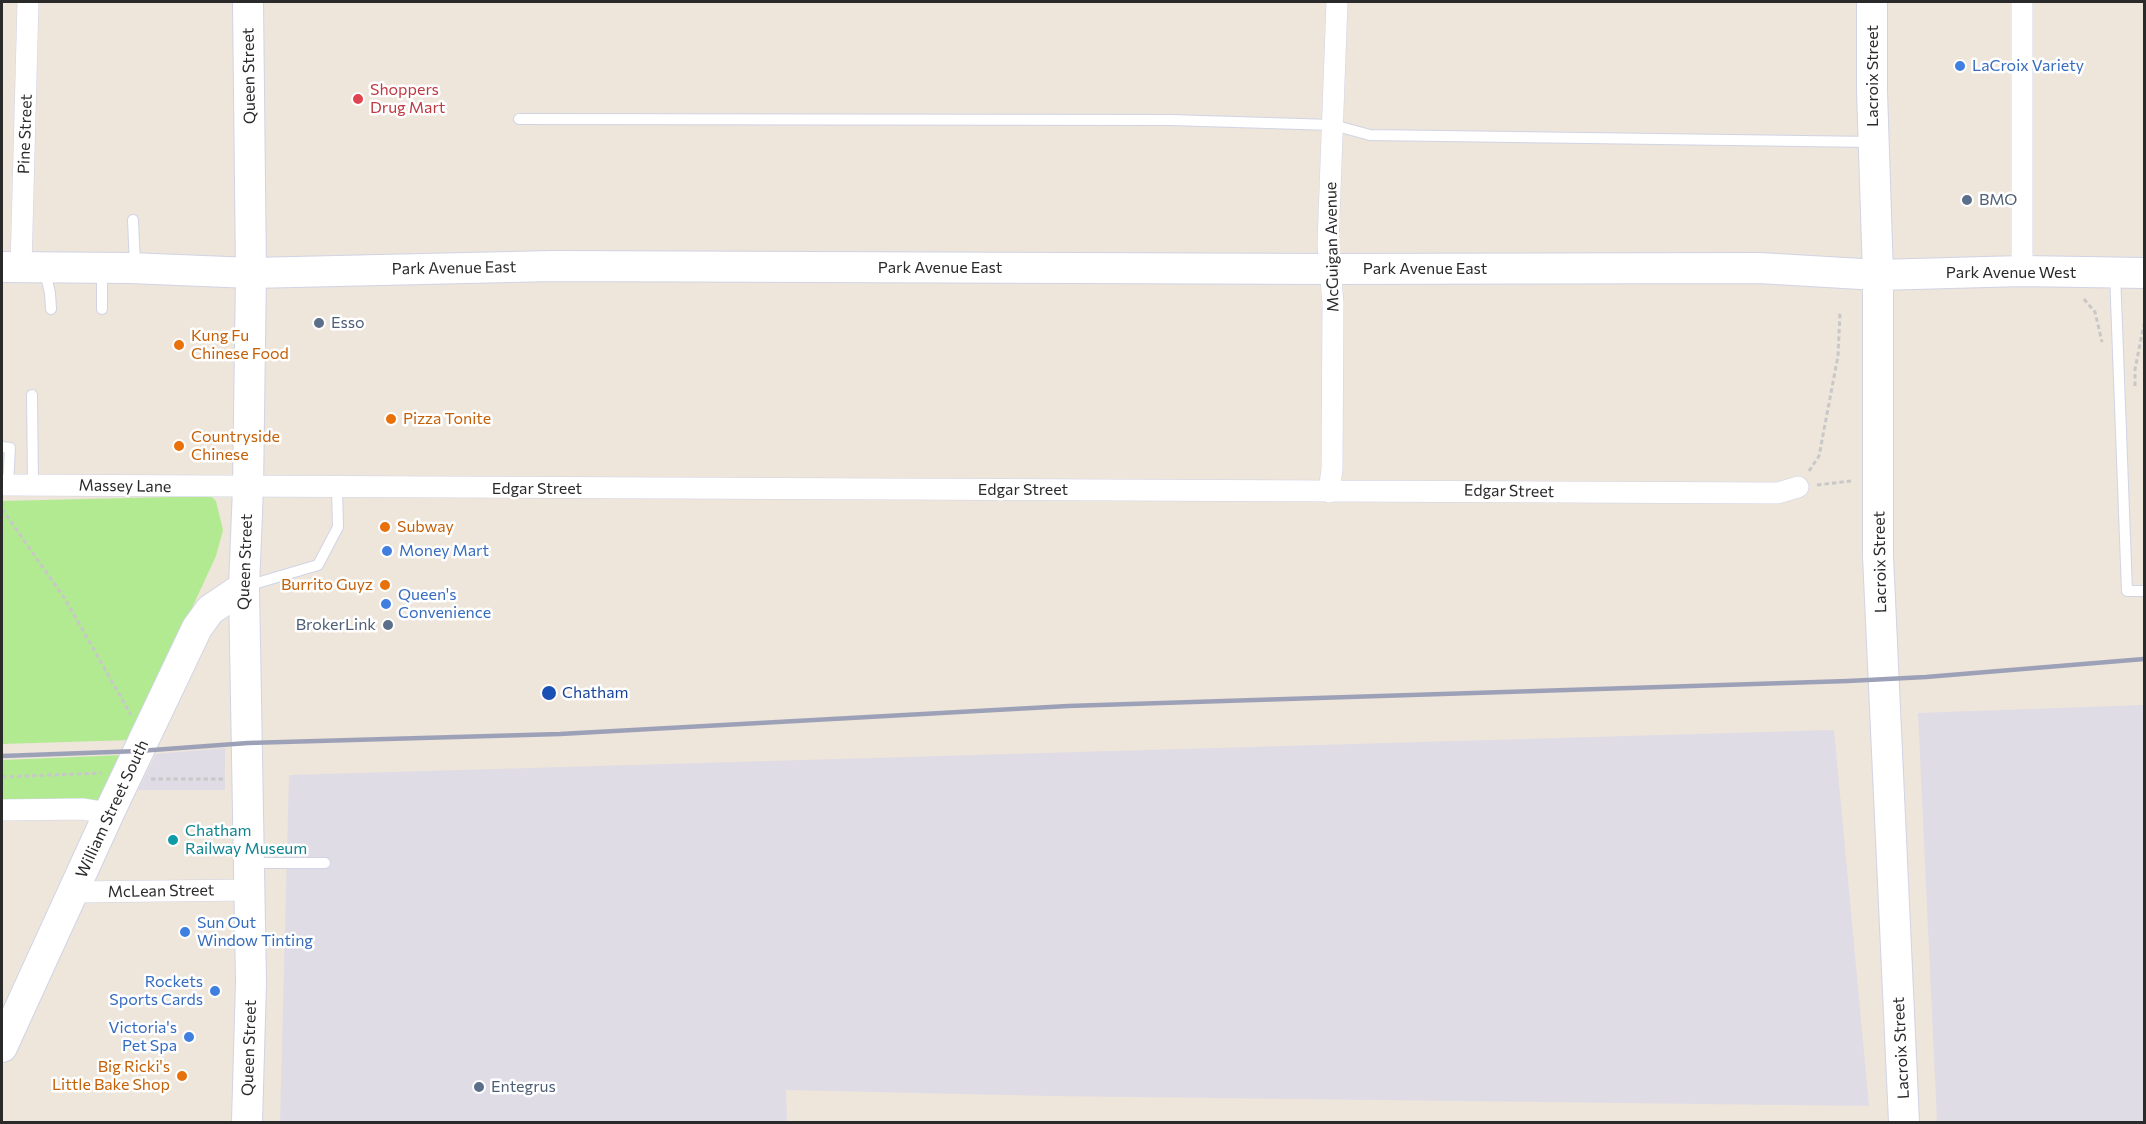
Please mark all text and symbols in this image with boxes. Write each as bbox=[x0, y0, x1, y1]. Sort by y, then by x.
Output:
street label: Lacroix Street bbox=[1863, 25, 1883, 127]
street label: Queen Street bbox=[239, 28, 259, 124]
place label: LaCroix Variety bbox=[1972, 56, 2084, 76]
marker: LaCroix Variety bbox=[1953, 59, 1967, 73]
place label: Shoppers Drug Mart bbox=[370, 80, 445, 118]
marker: Shoppers Drug Mart bbox=[351, 92, 365, 106]
street label: Pine Street bbox=[14, 94, 36, 174]
street label: McGuigan Avenue bbox=[1321, 182, 1343, 312]
place label: BMO bbox=[1979, 190, 2017, 210]
marker: BMO bbox=[1960, 193, 1974, 207]
street label: Park Avenue East bbox=[392, 257, 516, 279]
street label: Park Avenue East bbox=[878, 258, 1002, 278]
street label: Park Avenue East bbox=[1363, 259, 1487, 279]
street label: Park Avenue West bbox=[1946, 263, 2076, 283]
place label: Esso bbox=[331, 313, 365, 333]
marker: Esso bbox=[312, 316, 326, 330]
place label: Kung Fu Chinese Food bbox=[191, 326, 289, 364]
marker: Kung Fu Chinese Food bbox=[172, 338, 186, 352]
place label: Pizza Tonite bbox=[403, 409, 491, 429]
marker: Pizza Tonite bbox=[384, 412, 398, 426]
place label: Countryside Chinese bbox=[191, 427, 280, 465]
marker: Countryside Chinese bbox=[172, 439, 186, 453]
street label: Massey Lane bbox=[78, 476, 172, 496]
street label: Edgar Street bbox=[492, 479, 582, 499]
street label: Edgar Street bbox=[978, 480, 1068, 500]
street label: Edgar Street bbox=[1464, 481, 1554, 501]
street label: Lacroix Street bbox=[1870, 511, 1890, 613]
street label: Queen Street bbox=[234, 514, 256, 610]
place label: Subway bbox=[397, 517, 454, 537]
marker: Subway bbox=[378, 520, 392, 534]
place label: Money Mart bbox=[399, 541, 489, 561]
marker: Money Mart bbox=[380, 544, 394, 558]
place label: Burrito Guyz bbox=[281, 575, 373, 595]
marker: Burrito Guyz bbox=[378, 578, 392, 592]
place label: Queen's Convenience bbox=[398, 585, 491, 623]
marker: Queen's Convenience bbox=[379, 597, 393, 611]
place label: BrokerLink bbox=[296, 615, 376, 635]
marker: BrokerLink bbox=[381, 618, 395, 632]
place label: Chatham bbox=[562, 683, 629, 703]
marker: Chatham bbox=[540, 684, 558, 702]
street label: William Street South bbox=[72, 737, 152, 881]
place label: Chatham Railway Museum bbox=[185, 821, 307, 859]
marker: Chatham Railway Museum bbox=[166, 833, 180, 847]
street label: McLean Street bbox=[108, 880, 214, 902]
place label: Sun Out Window Tinting bbox=[197, 913, 313, 951]
marker: Sun Out Window Tinting bbox=[178, 925, 192, 939]
place label: Rockets Sports Cards bbox=[109, 972, 203, 1010]
marker: Rockets Sports Cards bbox=[208, 984, 222, 998]
street label: Lacroix Street bbox=[1889, 997, 1913, 1099]
street label: Queen Street bbox=[238, 1000, 260, 1096]
place label: Victoria's Pet Spa bbox=[109, 1018, 177, 1056]
marker: Victoria's Pet Spa bbox=[182, 1030, 196, 1044]
place label: Big Ricki's Little Bake Shop bbox=[52, 1057, 170, 1095]
marker: Big Ricki's Little Bake Shop bbox=[175, 1069, 189, 1083]
place label: Entegrus bbox=[491, 1077, 556, 1097]
marker: Entegrus bbox=[472, 1080, 486, 1094]

